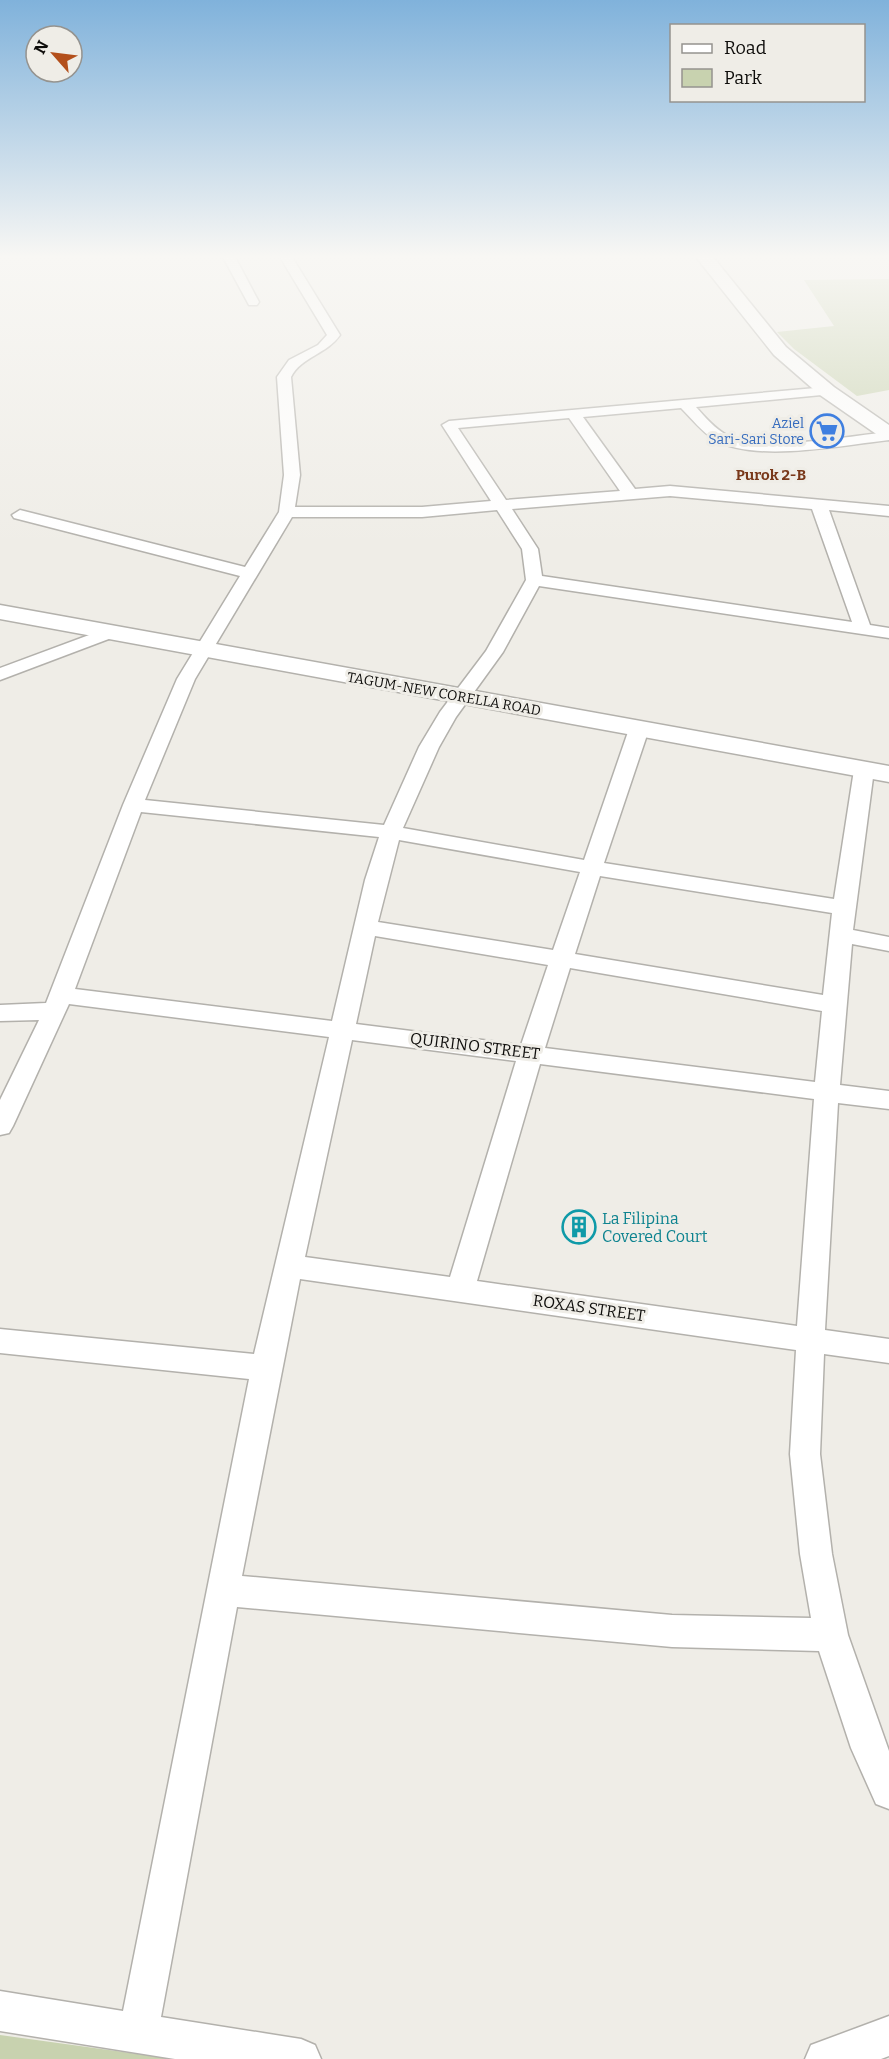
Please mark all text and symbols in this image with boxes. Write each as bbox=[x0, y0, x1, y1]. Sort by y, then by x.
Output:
north arrow bbox=[24, 24, 84, 84]
legend bbox=[670, 24, 865, 102]
text: N bbox=[30, 37, 52, 57]
text: Road bbox=[724, 37, 767, 59]
text: Park bbox=[724, 67, 763, 89]
supermarket icon: Aziel Sari-Sari Store bbox=[809, 413, 845, 449]
place label: Aziel Sari-Sari Store bbox=[708, 415, 804, 448]
district label: Purok 2-B bbox=[736, 466, 807, 484]
street label: TAGUM-NEW CORELLA ROAD bbox=[346, 669, 542, 719]
street label: QUIRINO STREET bbox=[409, 1029, 541, 1063]
building icon: La Filipina Covered Court bbox=[561, 1209, 597, 1245]
place label: La Filipina Covered Court bbox=[602, 1209, 708, 1246]
street label: ROXAS STREET bbox=[532, 1291, 646, 1325]

